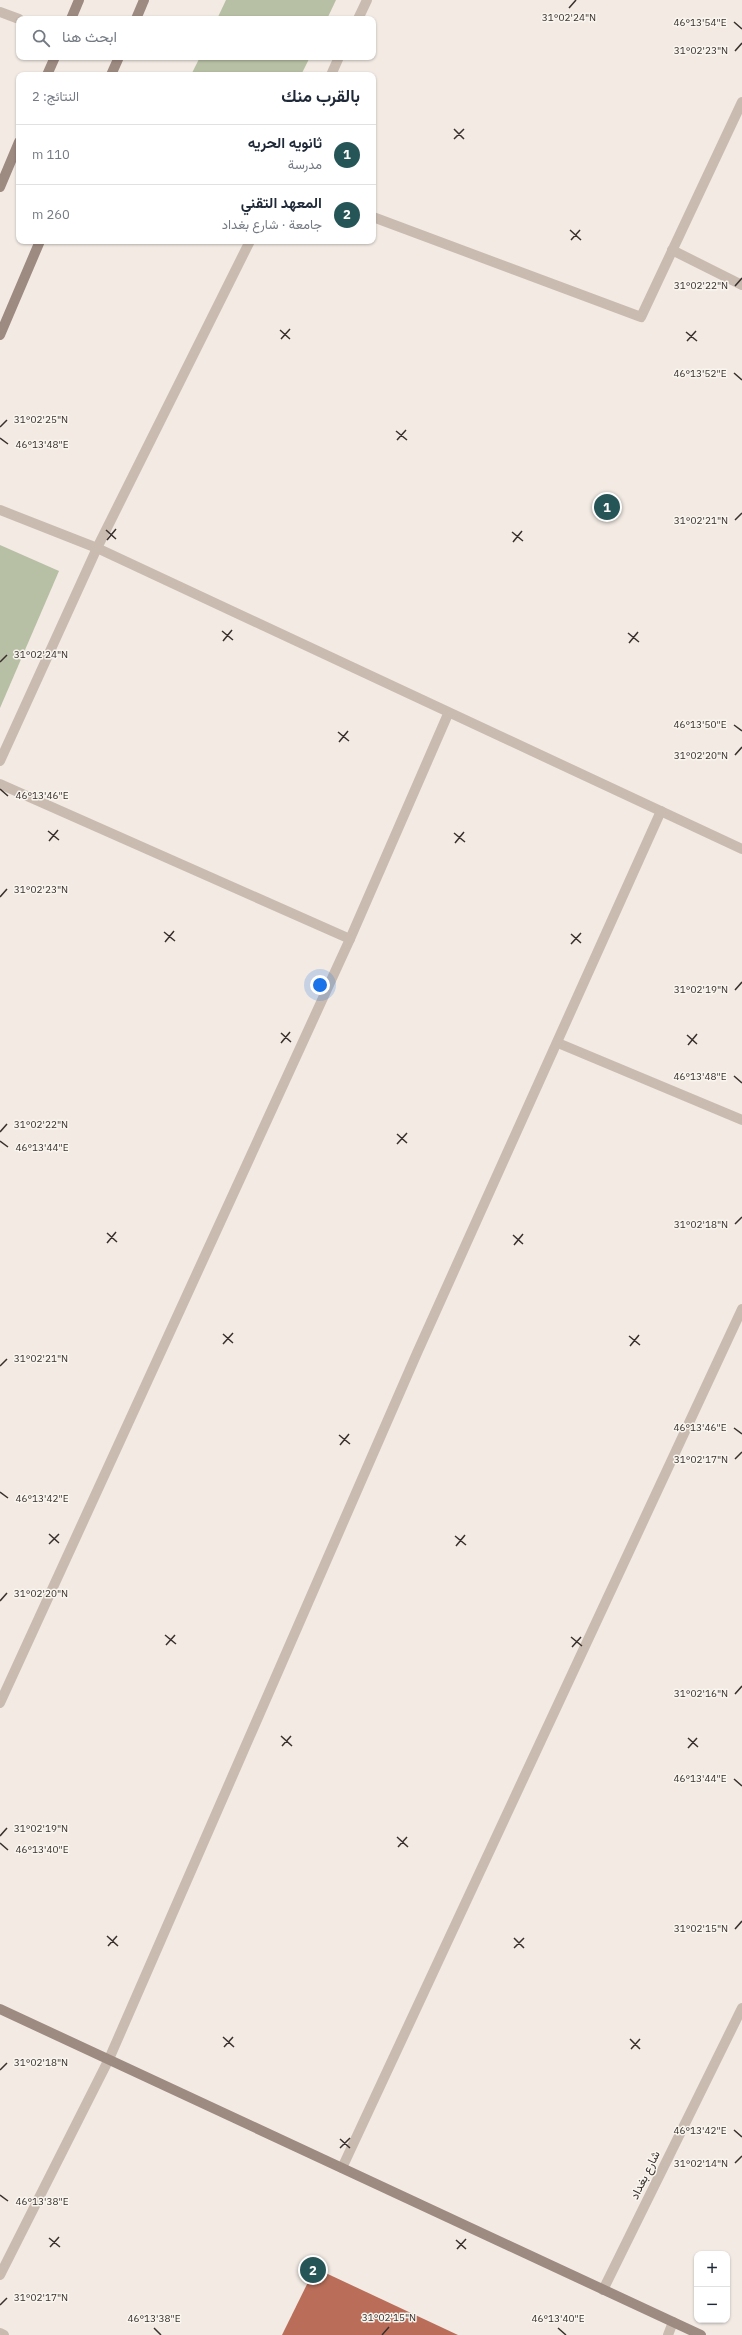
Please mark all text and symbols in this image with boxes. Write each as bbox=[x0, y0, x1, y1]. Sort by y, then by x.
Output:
text: 31°02'24"N bbox=[542, 11, 596, 24]
search box bbox=[16, 16, 376, 60]
text: 46°13'54"E bbox=[673, 16, 727, 29]
icon: search bbox=[30, 27, 52, 49]
text: ابحث هنا bbox=[62, 27, 117, 46]
text: 31°02'23"N bbox=[674, 44, 728, 57]
text: بالقرب منك bbox=[281, 85, 360, 107]
text: النتائج: 2 bbox=[32, 88, 79, 105]
text: ثانويه الحريه bbox=[248, 133, 322, 152]
text: 110 m bbox=[32, 146, 70, 163]
text: 1 bbox=[343, 146, 351, 163]
text: مدرسة bbox=[288, 156, 322, 173]
text: المعهد التقني bbox=[241, 193, 322, 212]
text: 260 m bbox=[32, 206, 70, 223]
text: 2 bbox=[343, 206, 351, 223]
text: جامعة · شارع بغداد bbox=[222, 216, 322, 233]
text: 31°02'22"N bbox=[674, 279, 728, 292]
text: 46°13'52"E bbox=[673, 367, 727, 380]
text: 31°02'25"N bbox=[14, 413, 68, 426]
text: 46°13'48"E bbox=[15, 438, 69, 451]
pin: 1 bbox=[594, 492, 620, 522]
text: 31°02'21"N bbox=[674, 514, 728, 527]
text: 31°02'24"N bbox=[14, 648, 68, 661]
text: 46°13'50"E bbox=[673, 718, 727, 731]
text: 31°02'20"N bbox=[674, 749, 728, 762]
text: 46°13'46"E bbox=[15, 789, 69, 802]
text: 31°02'23"N bbox=[14, 883, 68, 896]
your location bbox=[310, 975, 330, 995]
text: 31°02'19"N bbox=[674, 983, 728, 996]
text: 46°13'48"E bbox=[673, 1070, 727, 1083]
text: 31°02'22"N bbox=[14, 1118, 68, 1131]
text: 46°13'44"E bbox=[15, 1141, 69, 1154]
text: 31°02'18"N bbox=[674, 1218, 728, 1231]
text: 31°02'21"N bbox=[14, 1352, 68, 1365]
text: 46°13'46"E bbox=[673, 1421, 727, 1434]
text: 31°02'17"N bbox=[674, 1453, 728, 1466]
text: 46°13'42"E bbox=[15, 1492, 69, 1505]
text: 31°02'20"N bbox=[14, 1587, 68, 1600]
text: 31°02'16"N bbox=[674, 1687, 728, 1700]
text: 46°13'44"E bbox=[673, 1772, 727, 1785]
text: 31°02'19"N bbox=[14, 1822, 68, 1835]
text: 46°13'40"E bbox=[15, 1843, 69, 1856]
text: 31°02'15"N bbox=[674, 1922, 728, 1935]
text: 31°02'18"N bbox=[14, 2056, 68, 2069]
text: 46°13'42"E bbox=[673, 2124, 727, 2137]
street label: شارع بغداد bbox=[626, 2148, 665, 2202]
text: 31°02'14"N bbox=[674, 2157, 728, 2170]
text: 46°13'38"E bbox=[15, 2195, 69, 2208]
map controls bbox=[694, 2251, 730, 2323]
button: + bbox=[694, 2251, 730, 2287]
pin: 2 bbox=[300, 2255, 326, 2285]
button: − bbox=[694, 2287, 730, 2323]
text: 31°02'17"N bbox=[14, 2291, 68, 2304]
text: 31°02'15"N bbox=[362, 2311, 416, 2324]
text: 46°13'38"E bbox=[127, 2312, 181, 2325]
text: 46°13'40"E bbox=[531, 2312, 585, 2325]

